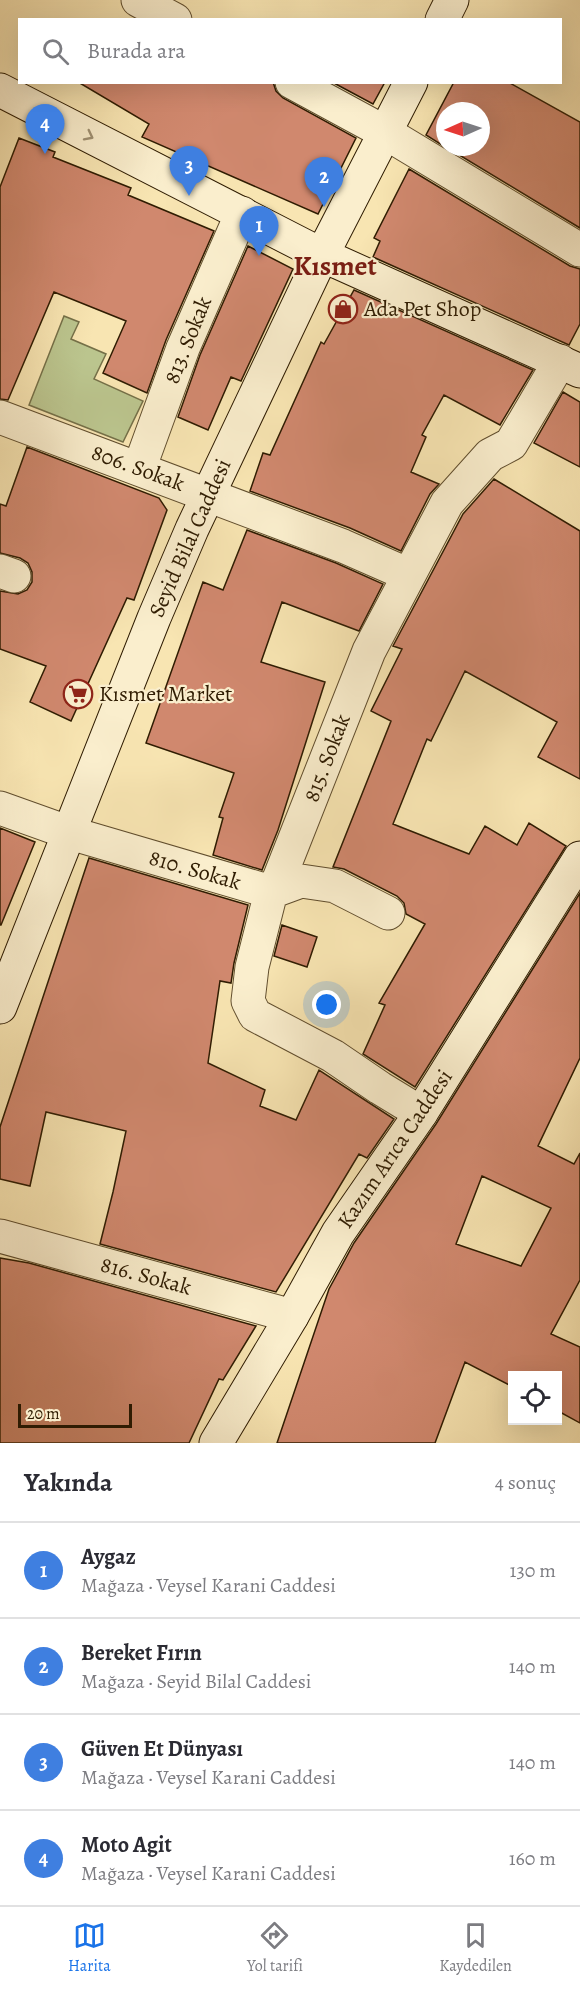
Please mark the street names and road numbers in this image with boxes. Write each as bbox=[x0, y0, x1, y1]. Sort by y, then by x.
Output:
street label: 813. Sokak bbox=[157, 292, 219, 388]
street label: 806. Sokak bbox=[87, 437, 189, 499]
street label: Seyid Bilal Caddesi bbox=[142, 454, 238, 622]
street label: 815. Sokak bbox=[296, 710, 358, 806]
street label: 810. Sokak bbox=[145, 843, 245, 897]
street label: Kazım Arıca Caddesi bbox=[331, 1063, 459, 1235]
street label: 816. Sokak bbox=[97, 1249, 195, 1303]

